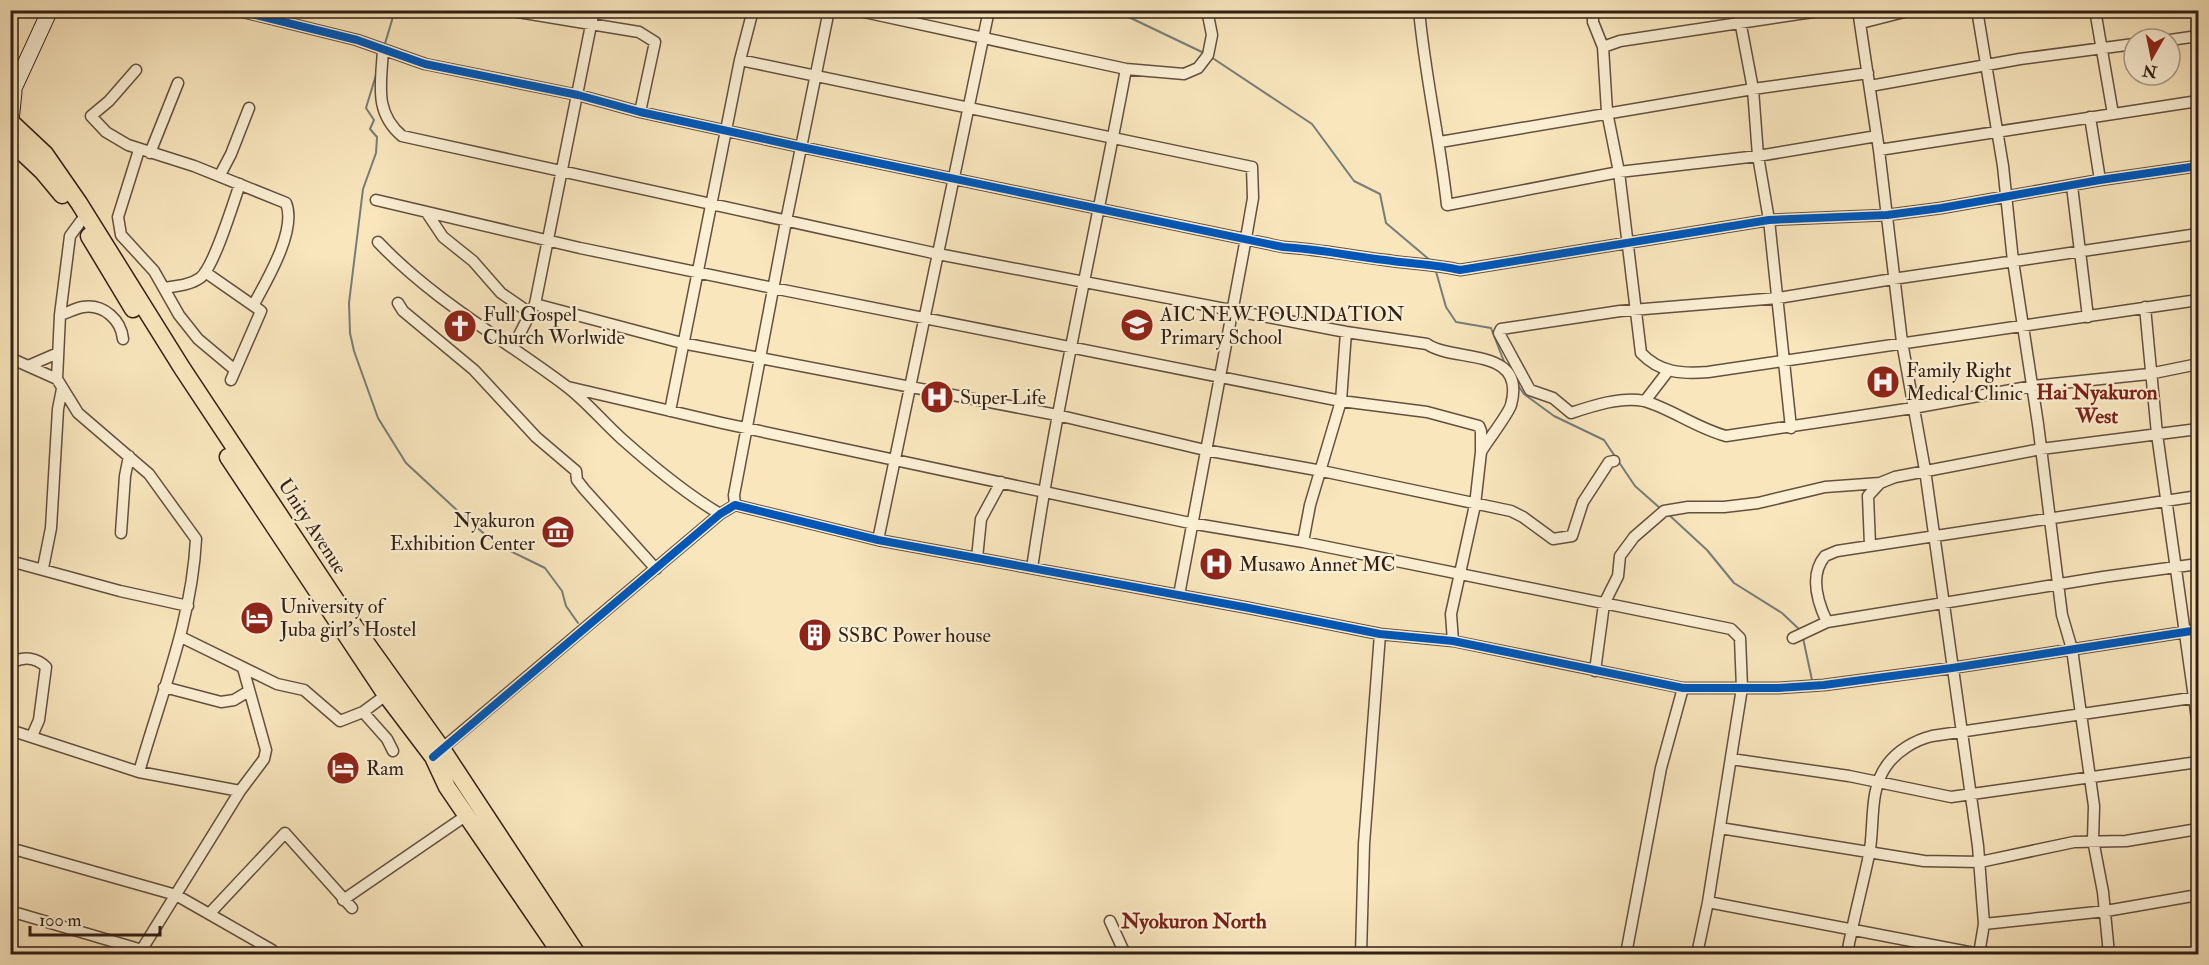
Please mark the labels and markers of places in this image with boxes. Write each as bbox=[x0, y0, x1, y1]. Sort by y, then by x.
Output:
place label: Full Gospel Church Worlwide bbox=[483, 302, 625, 350]
place label: AIC NEW FOUNDATION Primary School bbox=[1159, 302, 1404, 350]
school or university icon: AIC NEW FOUNDATION Primary School bbox=[1119, 307, 1155, 343]
church icon: Full Gospel Church Worlwide bbox=[442, 308, 478, 344]
place label: Family Right Medical Clinic bbox=[1906, 358, 2023, 406]
hospital icon: Family Right Medical Clinic bbox=[1865, 364, 1901, 400]
hospital icon: Super Life bbox=[919, 379, 955, 415]
place label: Super Life bbox=[960, 385, 1046, 411]
place label: Nyakuron Exhibition Center bbox=[390, 508, 536, 556]
museum icon: Nyakuron Exhibition Center bbox=[540, 514, 576, 550]
hospital icon: Musawo Annet MC bbox=[1198, 546, 1234, 582]
place label: Musawo Annet MC bbox=[1239, 552, 1395, 577]
place label: University of Juba girl's Hostel bbox=[279, 594, 416, 642]
hotel icon: University of Juba girl's Hostel bbox=[239, 600, 275, 636]
building icon: SSBC Power house bbox=[797, 617, 833, 653]
place label: SSBC Power house bbox=[838, 623, 991, 648]
hotel icon: Ram bbox=[325, 750, 361, 786]
place label: Ram bbox=[366, 756, 405, 781]

